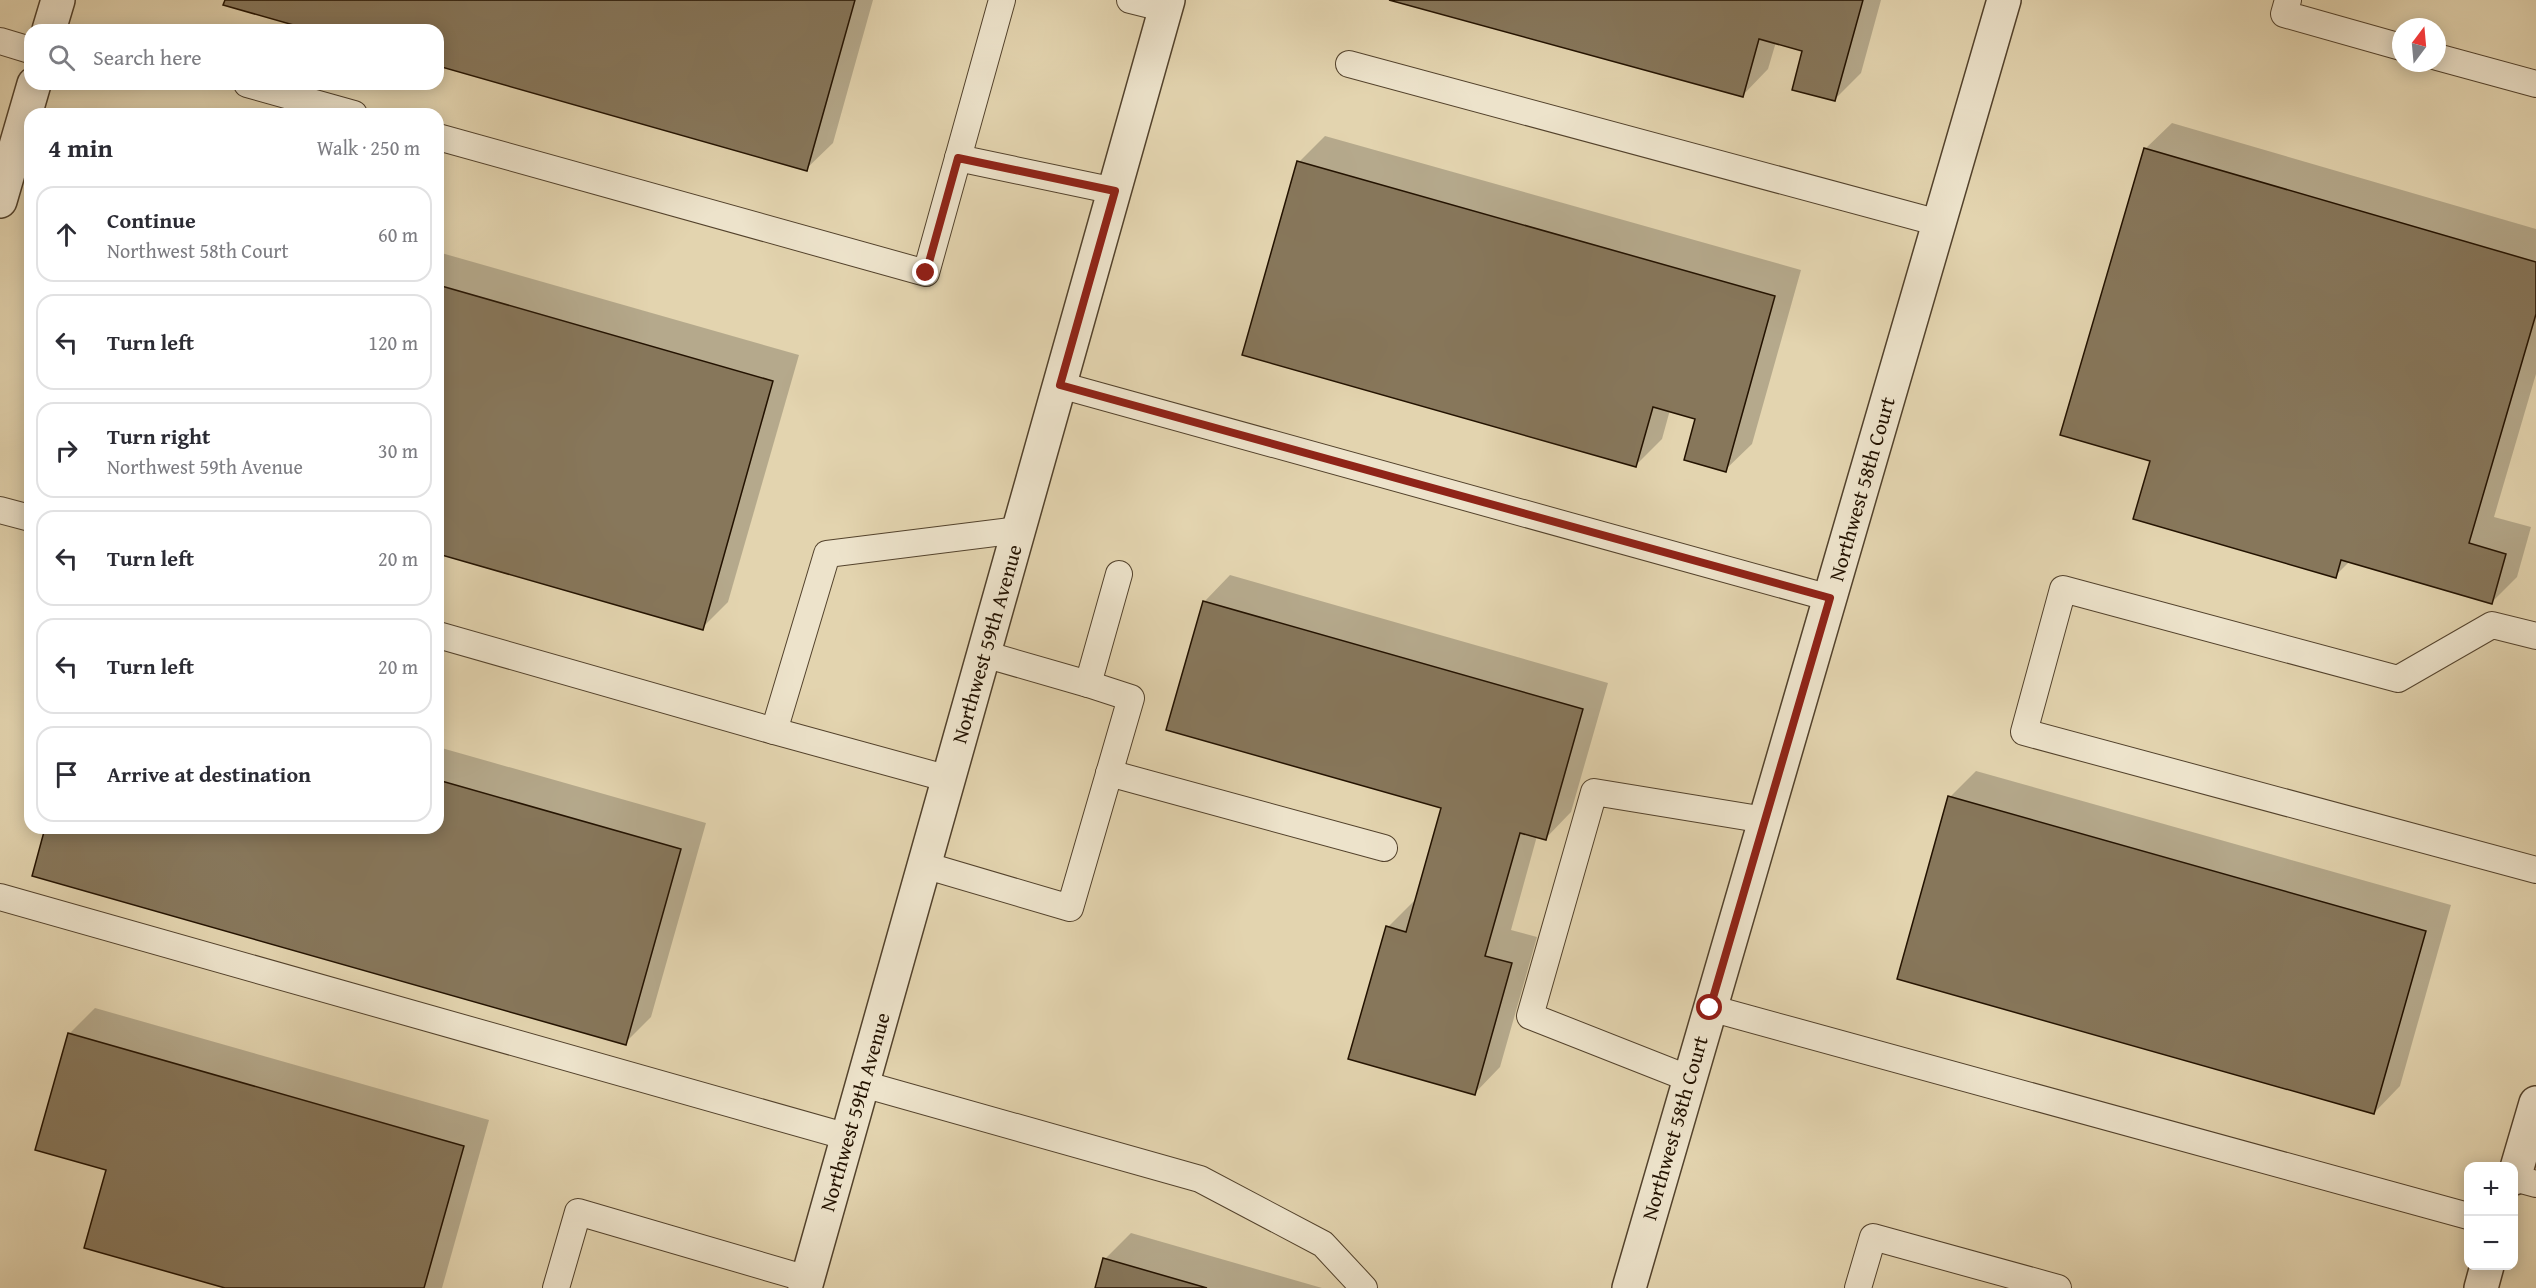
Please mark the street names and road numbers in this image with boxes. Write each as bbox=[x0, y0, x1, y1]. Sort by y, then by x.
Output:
street label: Northwest 58th Court bbox=[1820, 392, 1903, 585]
street label: Northwest 59th Avenue bbox=[943, 541, 1030, 747]
street label: Northwest 59th Avenue bbox=[811, 1009, 898, 1215]
street label: Northwest 58th Court bbox=[1633, 1031, 1716, 1224]

